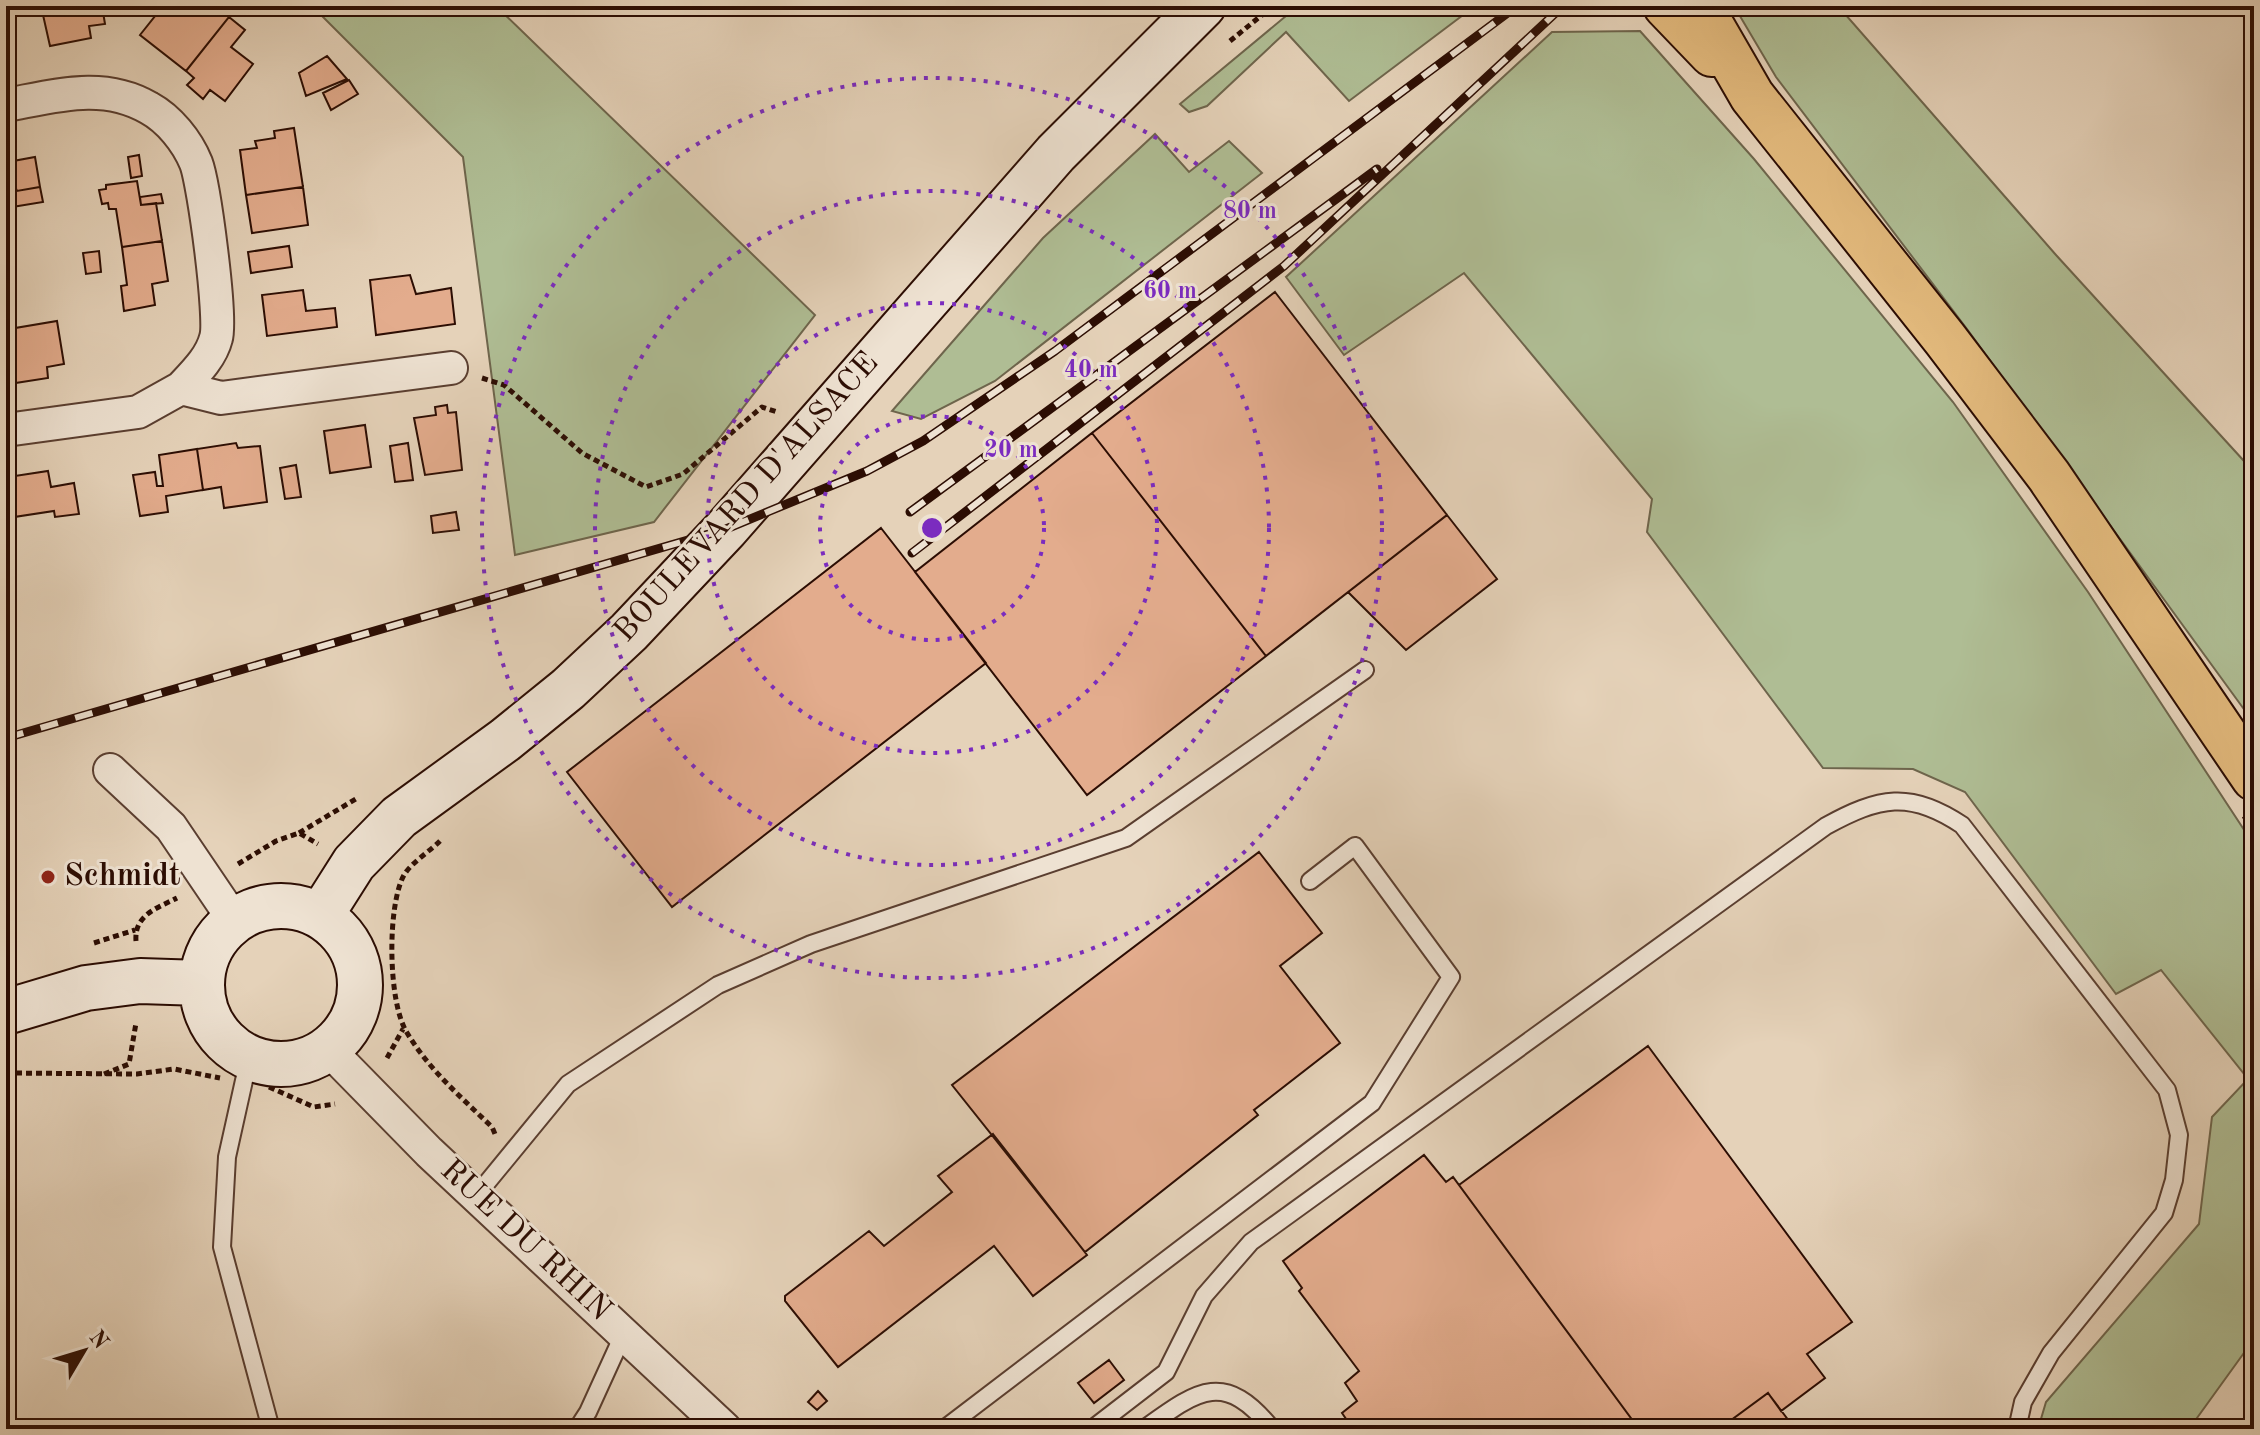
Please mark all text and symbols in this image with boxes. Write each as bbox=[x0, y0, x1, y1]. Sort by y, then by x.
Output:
text: 80 m bbox=[1223, 200, 1277, 224]
text: 60 m bbox=[1143, 280, 1197, 304]
street label: BOULEVARD D'ALSACE bbox=[609, 347, 885, 649]
text: 40 m bbox=[1064, 359, 1118, 383]
text: 20 m bbox=[984, 439, 1038, 463]
centre of rings bbox=[918, 514, 946, 542]
place label: Schmidt bbox=[64, 861, 181, 893]
marker: Schmidt bbox=[39, 868, 57, 886]
street label: RUE DU RHIN bbox=[433, 1154, 617, 1328]
north arrow bbox=[44, 1311, 124, 1391]
text: N bbox=[84, 1327, 112, 1353]

